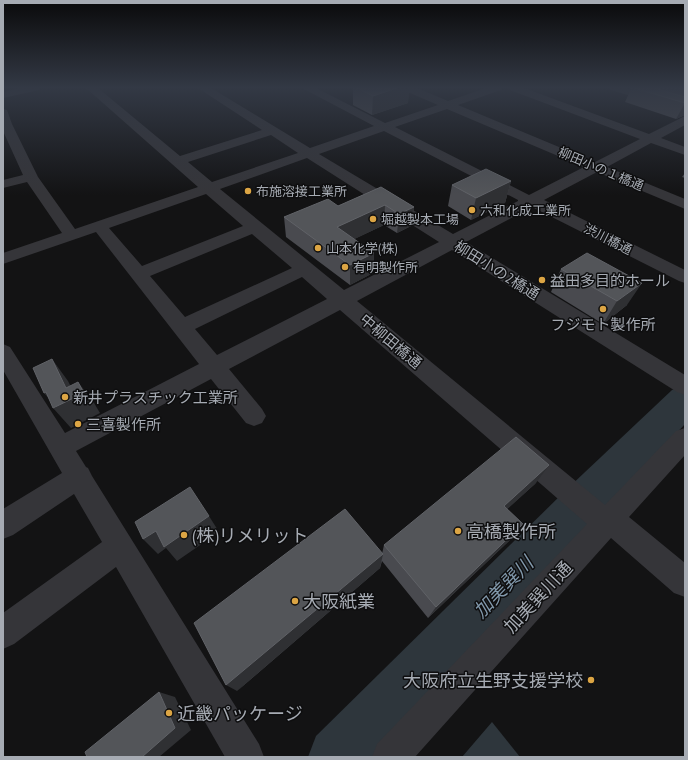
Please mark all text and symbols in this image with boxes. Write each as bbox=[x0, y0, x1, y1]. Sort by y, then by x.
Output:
street label: 柳田小の１橋通 bbox=[556, 143, 646, 195]
place label: 布施溶接工業所 bbox=[256, 183, 347, 200]
marker: 布施溶接工業所 bbox=[243, 186, 253, 196]
place label: 六和化成工業所 bbox=[480, 202, 571, 219]
marker: 六和化成工業所 bbox=[467, 205, 477, 215]
place label: 堀越製本工場 bbox=[381, 211, 459, 228]
marker: 堀越製本工場 bbox=[368, 214, 378, 224]
street label: 渋川橋通 bbox=[581, 220, 635, 258]
street label: 柳田小の2橋通 bbox=[451, 236, 543, 304]
place label: 山本化学(株) bbox=[326, 240, 397, 257]
marker: 山本化学(株) bbox=[313, 243, 323, 253]
place label: 有明製作所 bbox=[353, 259, 418, 276]
marker: 有明製作所 bbox=[340, 262, 350, 272]
place label: 益田多目的ホール bbox=[550, 271, 670, 290]
marker: 益田多目的ホール bbox=[537, 275, 547, 285]
marker: フジモト製作所 bbox=[598, 304, 608, 314]
street label: 中柳田橋通 bbox=[356, 310, 426, 372]
place label: フジモト製作所 bbox=[550, 315, 656, 334]
place label: 新井プラスチック工業所 bbox=[73, 388, 238, 407]
marker: 新井プラスチック工業所 bbox=[60, 392, 70, 402]
place label: 三喜製作所 bbox=[86, 415, 161, 434]
marker: 三喜製作所 bbox=[73, 419, 83, 429]
place label: 高橋製作所 bbox=[466, 520, 556, 543]
place label: (株)リメリット bbox=[192, 524, 308, 547]
marker: 高橋製作所 bbox=[453, 526, 463, 536]
marker: (株)リメリット bbox=[179, 530, 189, 540]
water label: 加美巽川 bbox=[468, 550, 539, 623]
street label: 加美巽川通 bbox=[499, 556, 577, 638]
place label: 大阪紙業 bbox=[303, 590, 375, 613]
marker: 大阪紙業 bbox=[290, 596, 300, 606]
place label: 大阪府立生野支援学校 bbox=[403, 669, 583, 692]
marker: 大阪府立生野支援学校 bbox=[586, 675, 596, 685]
place label: 近畿パッケージ bbox=[177, 702, 303, 725]
marker: 近畿パッケージ bbox=[164, 708, 174, 718]

